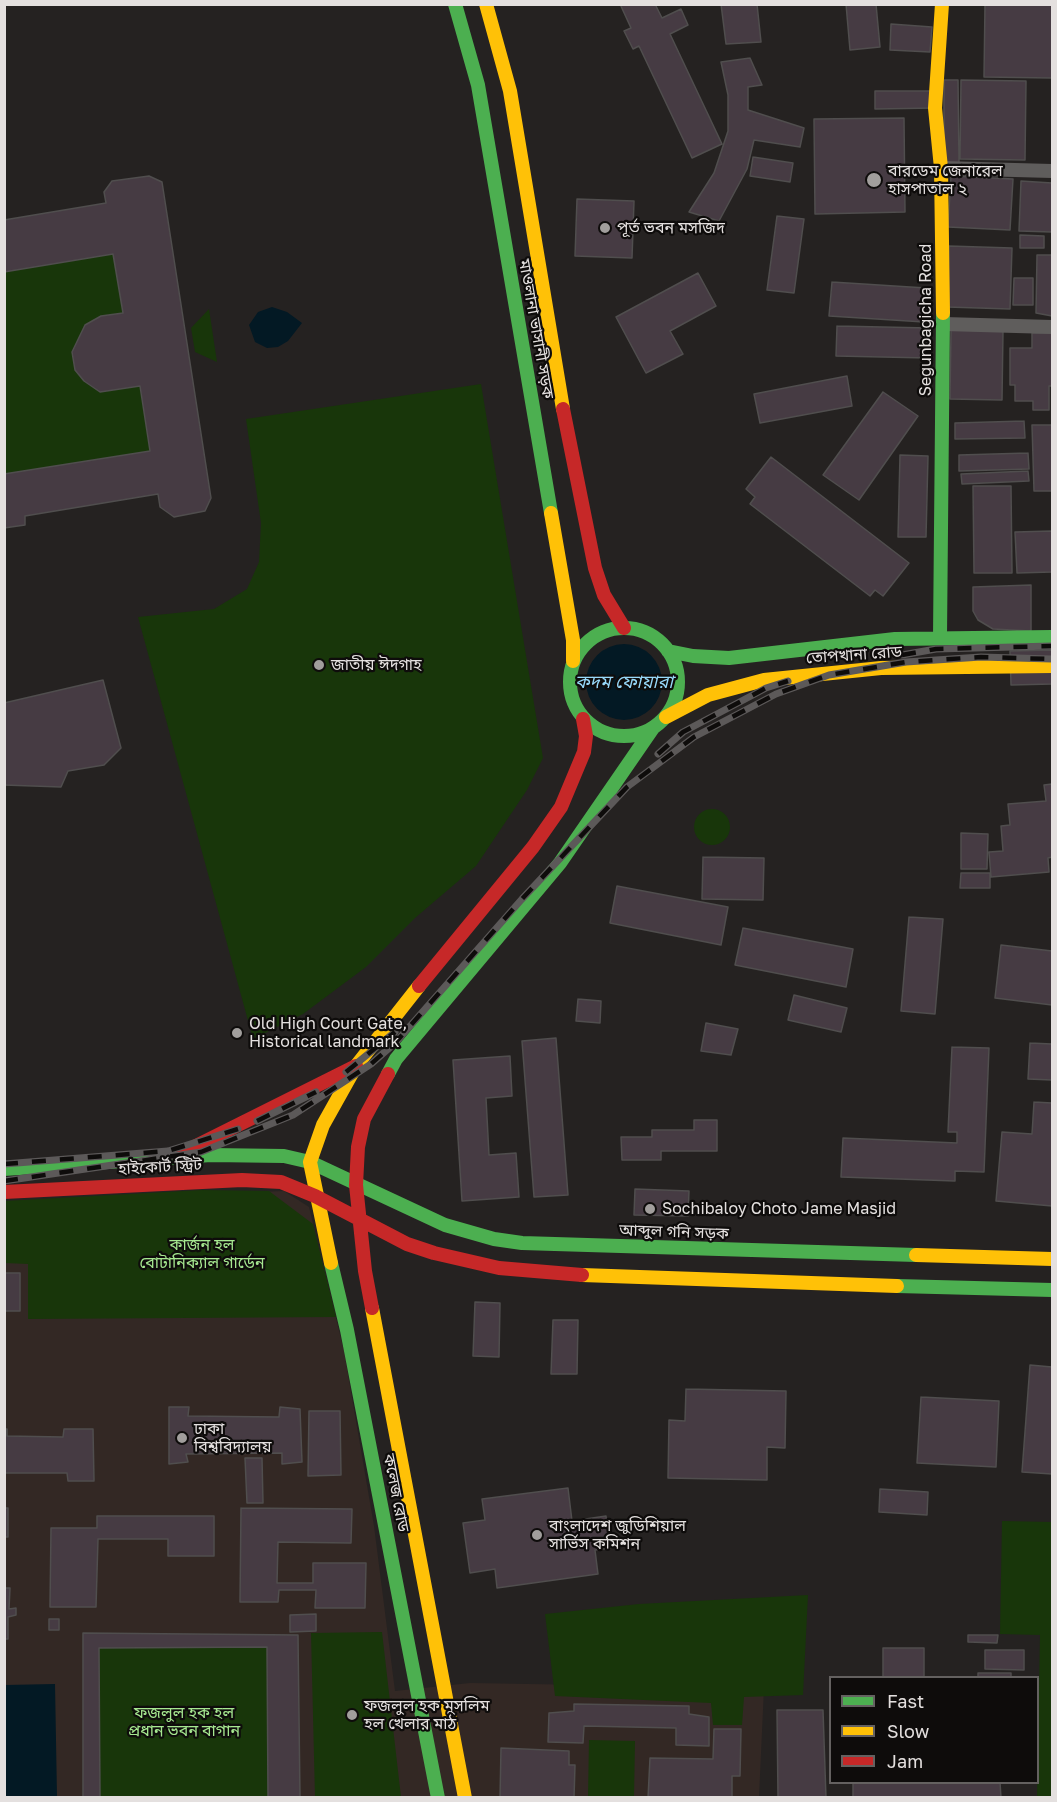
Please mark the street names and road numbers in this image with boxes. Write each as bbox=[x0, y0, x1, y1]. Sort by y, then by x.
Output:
street label: Segunbagicha Road bbox=[916, 244, 936, 396]
street label: মাওলানা ভাসানী সড়ক bbox=[514, 258, 558, 400]
street label: তোপখানা রোড bbox=[805, 642, 903, 668]
street label: হাইকোর্ট স্ট্রিট bbox=[117, 1155, 203, 1179]
street label: আব্দুল গনি সড়ক bbox=[619, 1220, 729, 1244]
street label: কলেজ রোড bbox=[379, 1452, 413, 1534]

